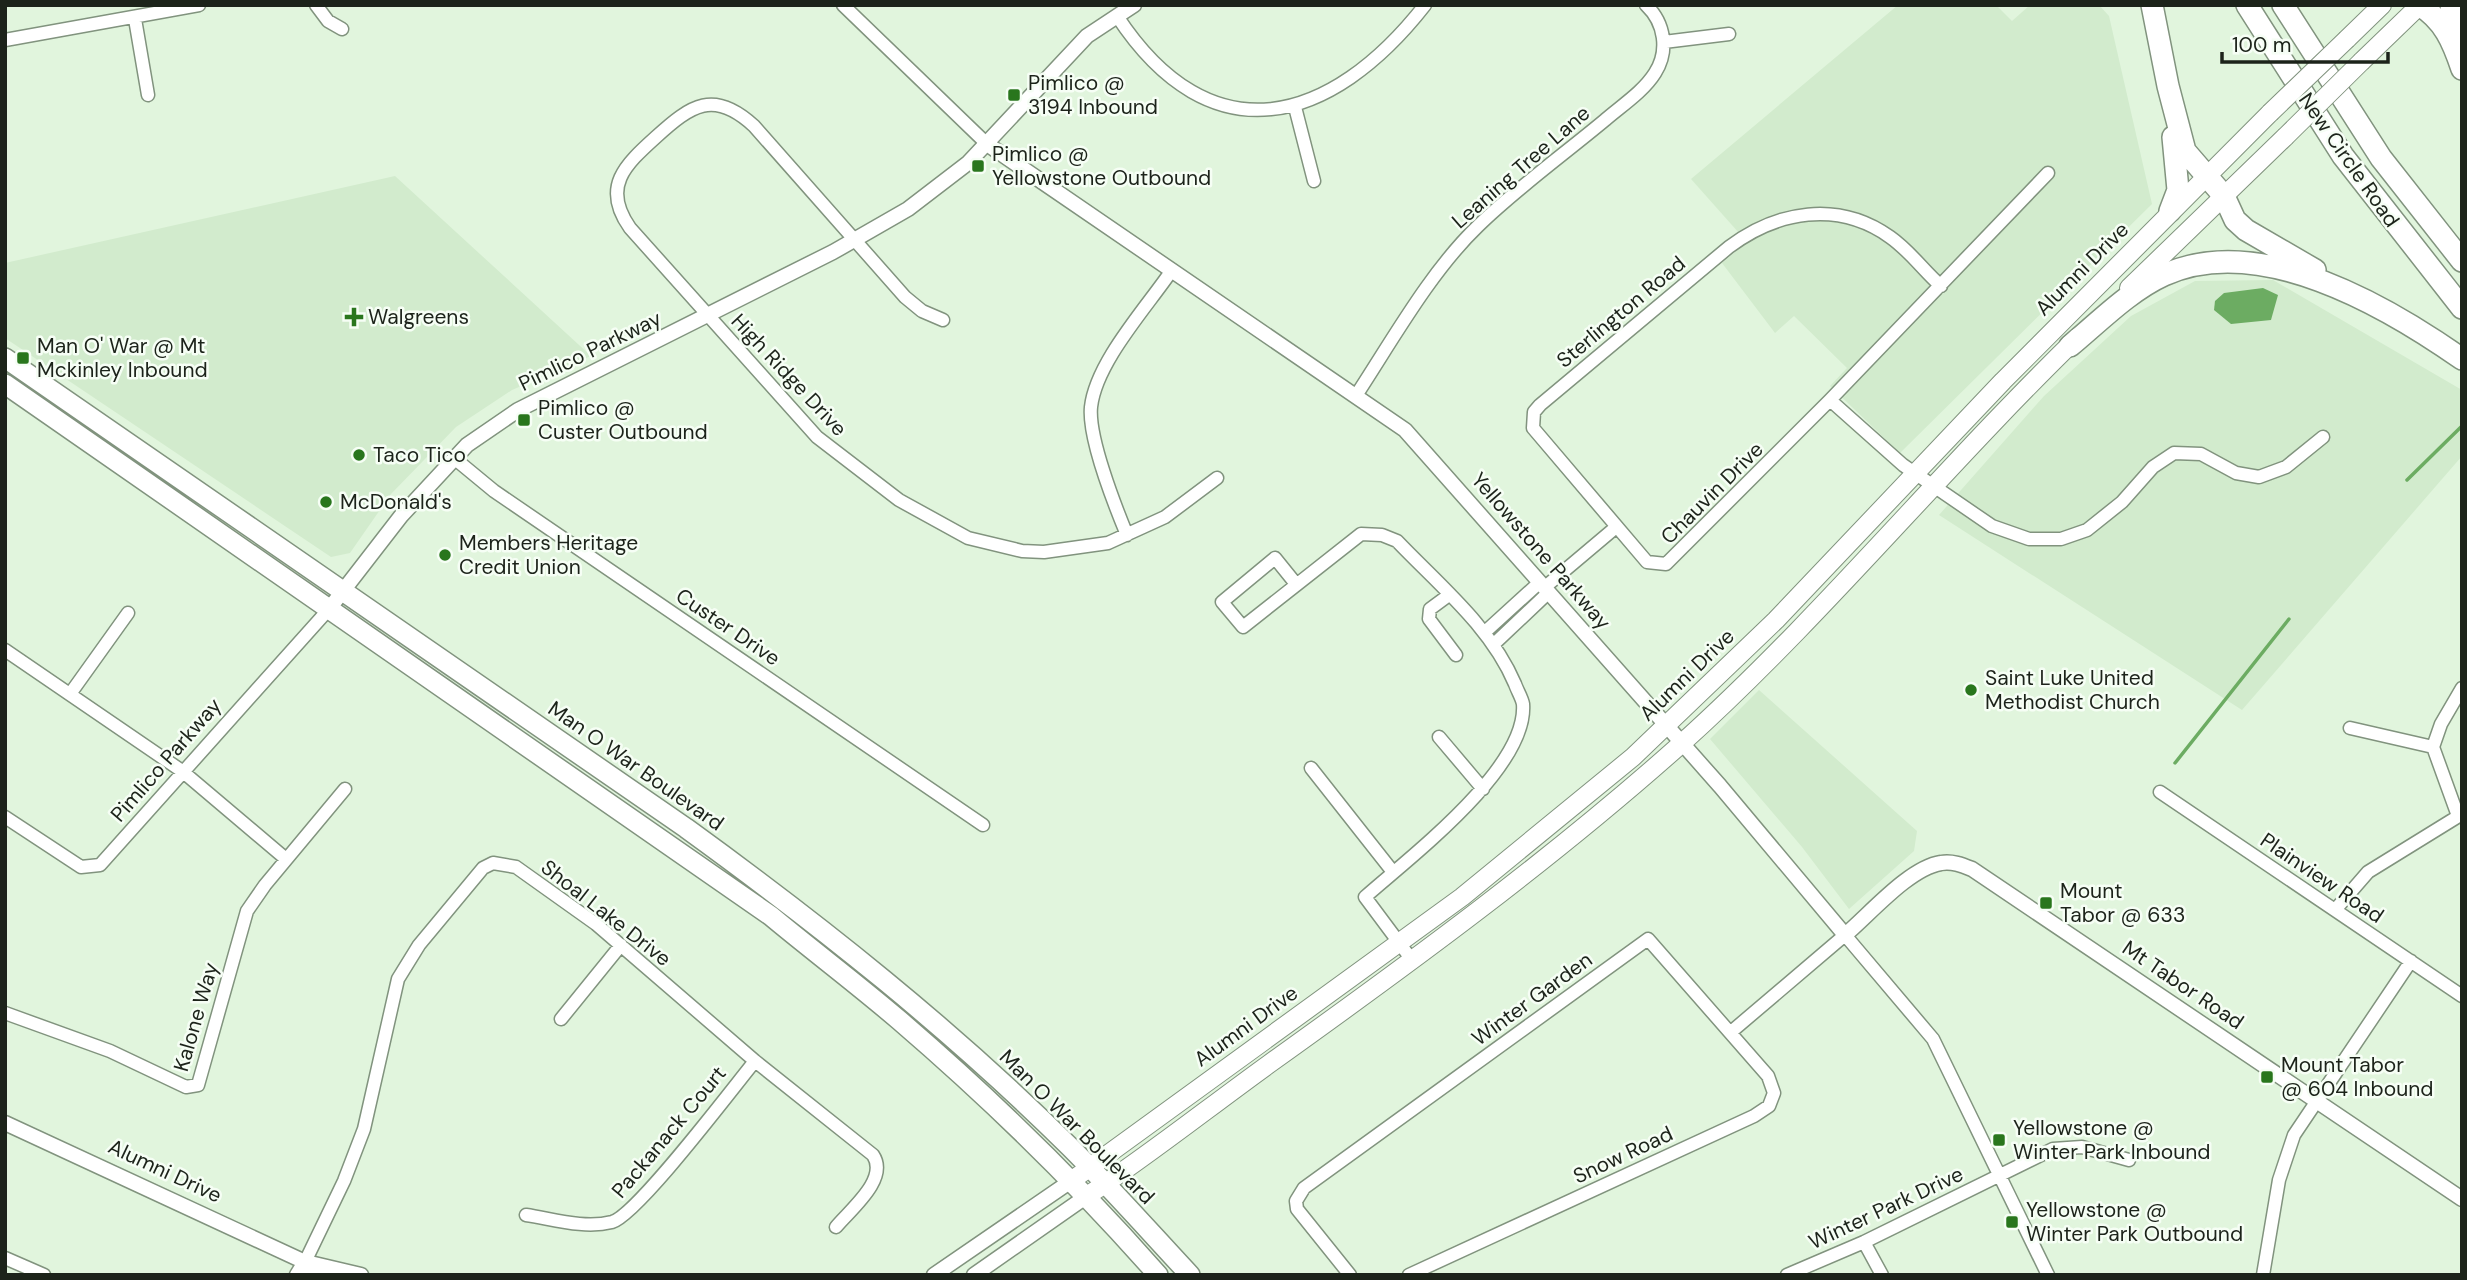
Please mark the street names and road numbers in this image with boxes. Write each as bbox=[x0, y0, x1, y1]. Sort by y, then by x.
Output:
street label: New Circle Road bbox=[2292, 87, 2406, 233]
street label: Leaning Tree Lane bbox=[1446, 99, 1596, 235]
street label: Alumni Drive bbox=[2029, 216, 2135, 322]
street label: Sterlington Road bbox=[1551, 250, 1691, 374]
street label: Pimlico Parkway bbox=[514, 304, 666, 398]
street label: High Ridge Drive bbox=[725, 308, 853, 442]
street label: Chauvin Drive bbox=[1655, 436, 1769, 550]
street label: Yellowstone Parkway bbox=[1465, 466, 1617, 636]
street label: Custer Drive bbox=[670, 582, 786, 672]
street label: Alumni Drive bbox=[1633, 623, 1741, 727]
street label: Pimlico Parkway bbox=[104, 692, 228, 828]
street label: Man O War Boulevard bbox=[543, 695, 729, 837]
street label: Plainview Road bbox=[2255, 826, 2389, 930]
street label: Shoal Lake Drive bbox=[535, 853, 677, 973]
street label: Mt Tabor Road bbox=[2117, 934, 2249, 1036]
street label: Winter Garden bbox=[1466, 946, 1598, 1052]
street label: Kalone Way bbox=[167, 959, 225, 1075]
street label: Alumni Drive bbox=[1189, 979, 1304, 1073]
street label: Man O War Boulevard bbox=[993, 1043, 1161, 1211]
street label: Packanack Court bbox=[605, 1060, 733, 1204]
street label: Snow Road bbox=[1569, 1120, 1677, 1190]
street label: Alumni Drive bbox=[104, 1133, 226, 1209]
street label: Winter Park Drive bbox=[1804, 1160, 1968, 1256]

